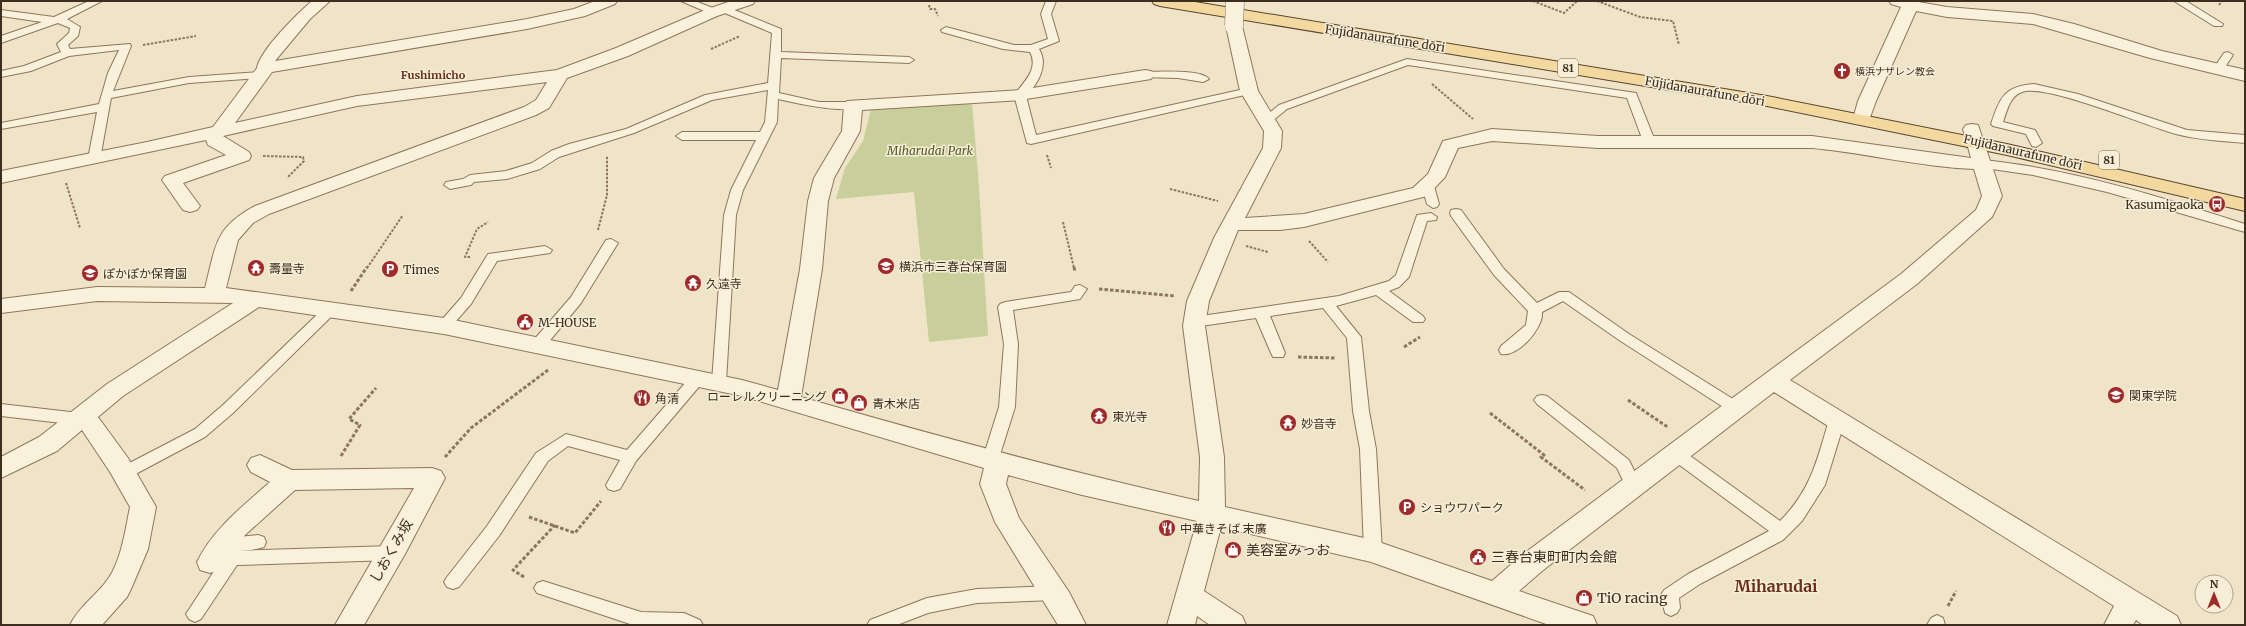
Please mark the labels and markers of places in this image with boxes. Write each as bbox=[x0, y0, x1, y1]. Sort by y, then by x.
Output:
church icon: 横浜ナザレン教会 bbox=[1832, 61, 1852, 81]
place label: 横浜ナザレン教会 bbox=[1855, 65, 1935, 78]
bus stop icon: Kasumigaoka bbox=[2207, 194, 2227, 214]
place label: Kasumigaoka bbox=[2125, 197, 2205, 212]
school or university icon: 横浜市三春台保育園 bbox=[876, 256, 896, 276]
temple icon: 壽量寺 bbox=[246, 258, 266, 278]
parking icon: Times bbox=[380, 259, 400, 279]
place label: 横浜市三春台保育園 bbox=[899, 259, 1007, 274]
place label: 壽量寺 bbox=[269, 261, 305, 276]
place label: Times bbox=[403, 262, 440, 277]
school or university icon: ぽかぽか保育園 bbox=[80, 263, 100, 283]
place label: ぽかぽか保育園 bbox=[103, 266, 187, 281]
temple icon: 久遠寺 bbox=[683, 273, 703, 293]
place label: 久遠寺 bbox=[706, 276, 742, 291]
public building icon: M-HOUSE bbox=[515, 312, 535, 332]
place label: M-HOUSE bbox=[538, 315, 597, 330]
school or university icon: 関東学院 bbox=[2106, 385, 2126, 405]
shop icon: ローレルクリーニング bbox=[830, 386, 850, 406]
restaurant icon: 角清 bbox=[632, 388, 652, 408]
place label: 関東学院 bbox=[2129, 388, 2177, 403]
place label: ローレルクリーニング bbox=[707, 389, 827, 404]
place label: 角清 bbox=[655, 391, 679, 406]
shop icon: 青木米店 bbox=[849, 393, 869, 413]
place label: 青木米店 bbox=[872, 396, 920, 411]
temple icon: 東光寺 bbox=[1089, 406, 1109, 426]
place label: 東光寺 bbox=[1112, 409, 1148, 424]
temple icon: 妙音寺 bbox=[1278, 413, 1298, 433]
place label: 妙音寺 bbox=[1301, 416, 1337, 431]
parking icon: ショウワパーク bbox=[1397, 497, 1417, 517]
place label: ショウワパーク bbox=[1420, 500, 1504, 515]
restaurant icon: 中華きそば 末廣 bbox=[1157, 518, 1177, 538]
place label: 中華きそば 末廣 bbox=[1180, 521, 1267, 536]
shop icon: 美容室みっお bbox=[1223, 540, 1243, 560]
place label: 美容室みっお bbox=[1246, 541, 1330, 559]
public building icon: 三春台東町町内会館 bbox=[1468, 547, 1488, 567]
place label: 三春台東町町内会館 bbox=[1491, 548, 1617, 566]
shop icon: TiO racing bbox=[1574, 588, 1594, 608]
place label: TiO racing bbox=[1597, 589, 1668, 607]

